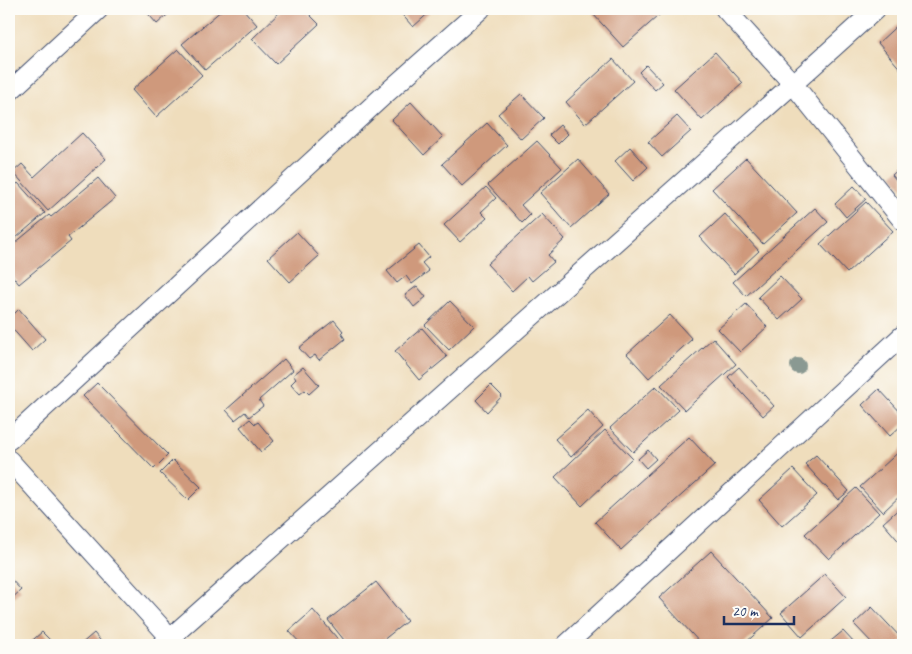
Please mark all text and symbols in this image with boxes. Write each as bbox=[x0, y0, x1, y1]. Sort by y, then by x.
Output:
scale bar bbox=[724, 594, 794, 626]
text: 20 m bbox=[732, 602, 759, 621]

